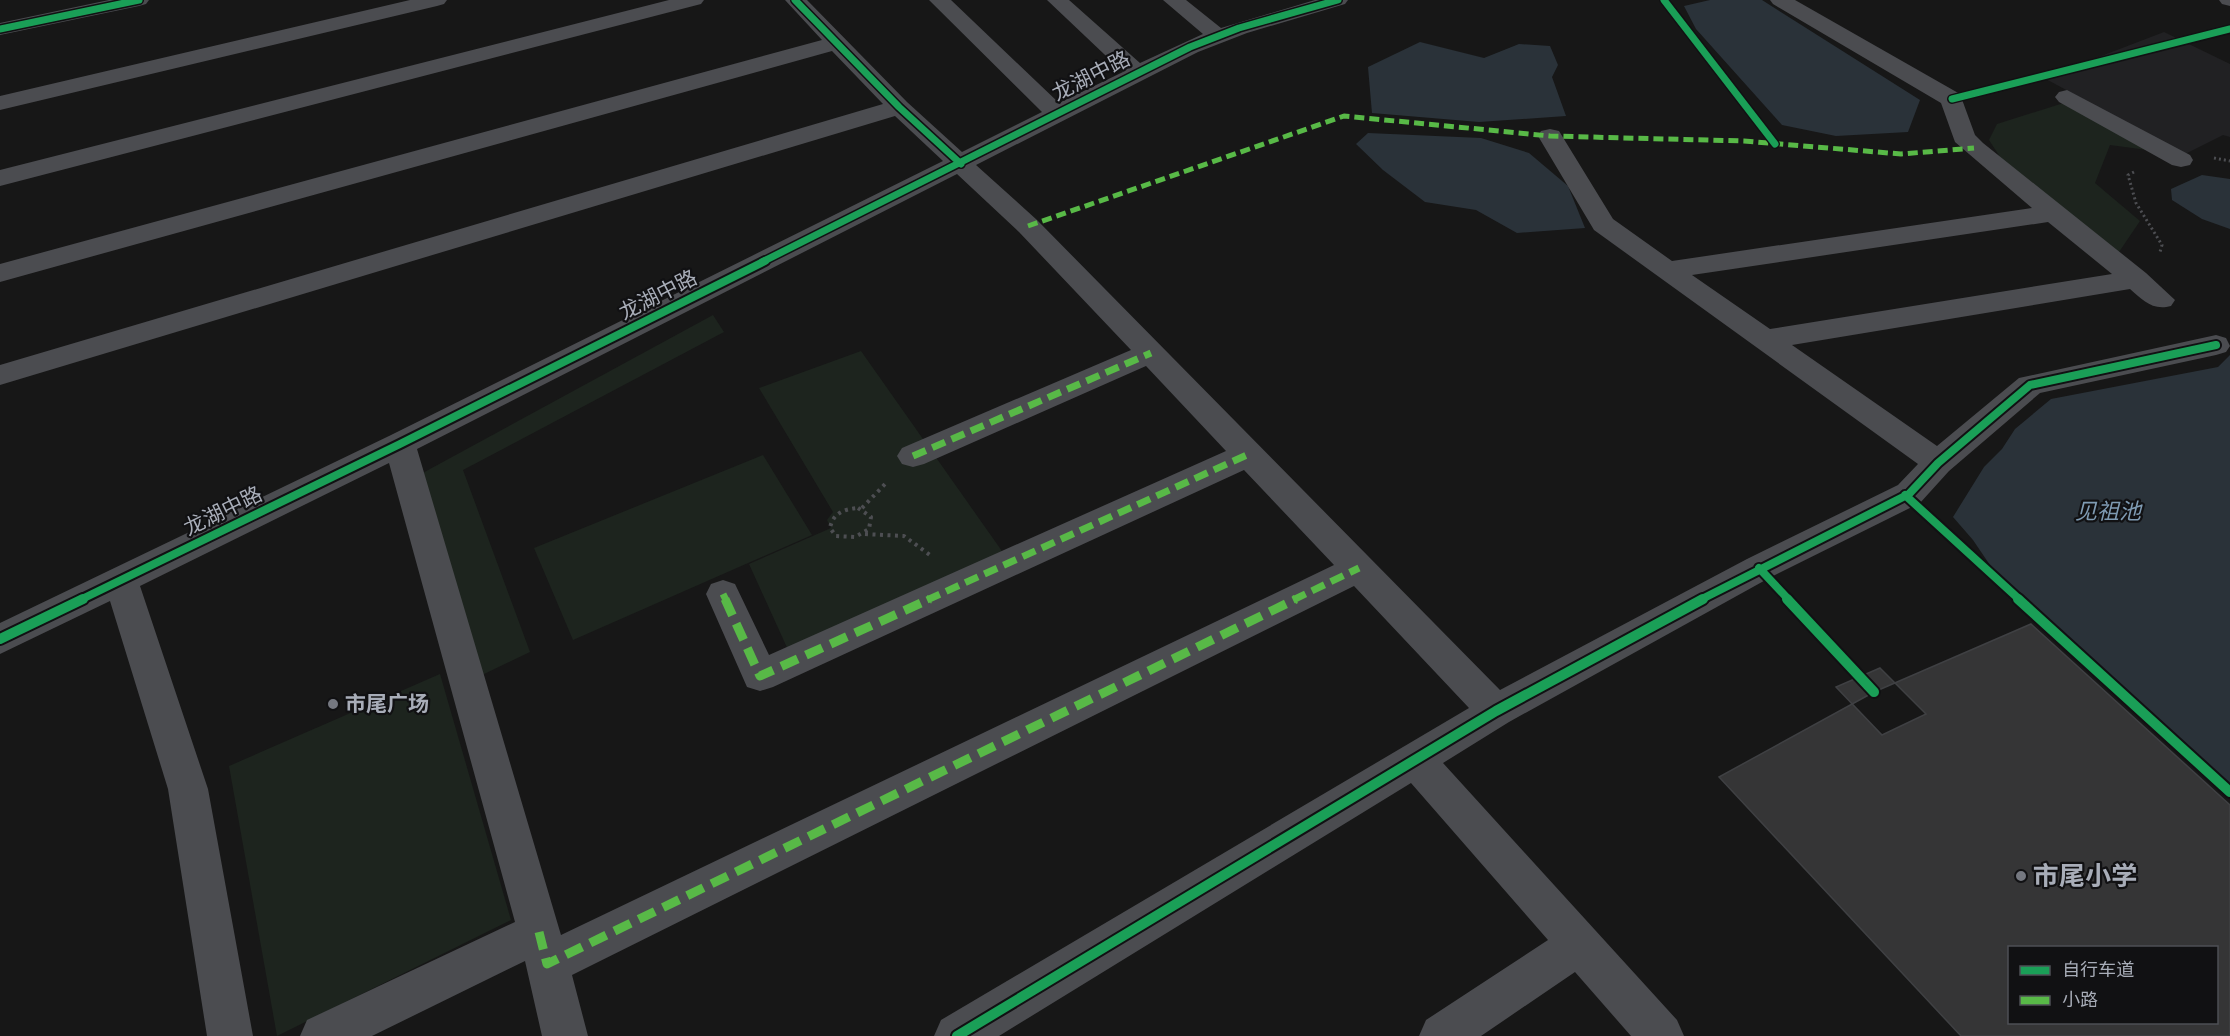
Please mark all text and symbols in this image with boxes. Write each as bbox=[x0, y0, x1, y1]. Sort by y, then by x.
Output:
street label: 龙湖中路 bbox=[1048, 45, 1133, 105]
street label: 龙湖中路 bbox=[615, 264, 700, 324]
street label: 龙湖中路 bbox=[180, 481, 266, 539]
water label: 见祖池 bbox=[2075, 498, 2143, 523]
place label: 市尾广场 bbox=[345, 691, 429, 715]
marker: 市尾广场 bbox=[326, 697, 340, 711]
place label: 市尾小学 bbox=[2033, 861, 2137, 890]
marker: 市尾小学 bbox=[2014, 869, 2028, 883]
legend bbox=[2008, 946, 2218, 1024]
text: 自行车道 bbox=[2062, 959, 2134, 979]
text: 小路 bbox=[2062, 989, 2098, 1009]

